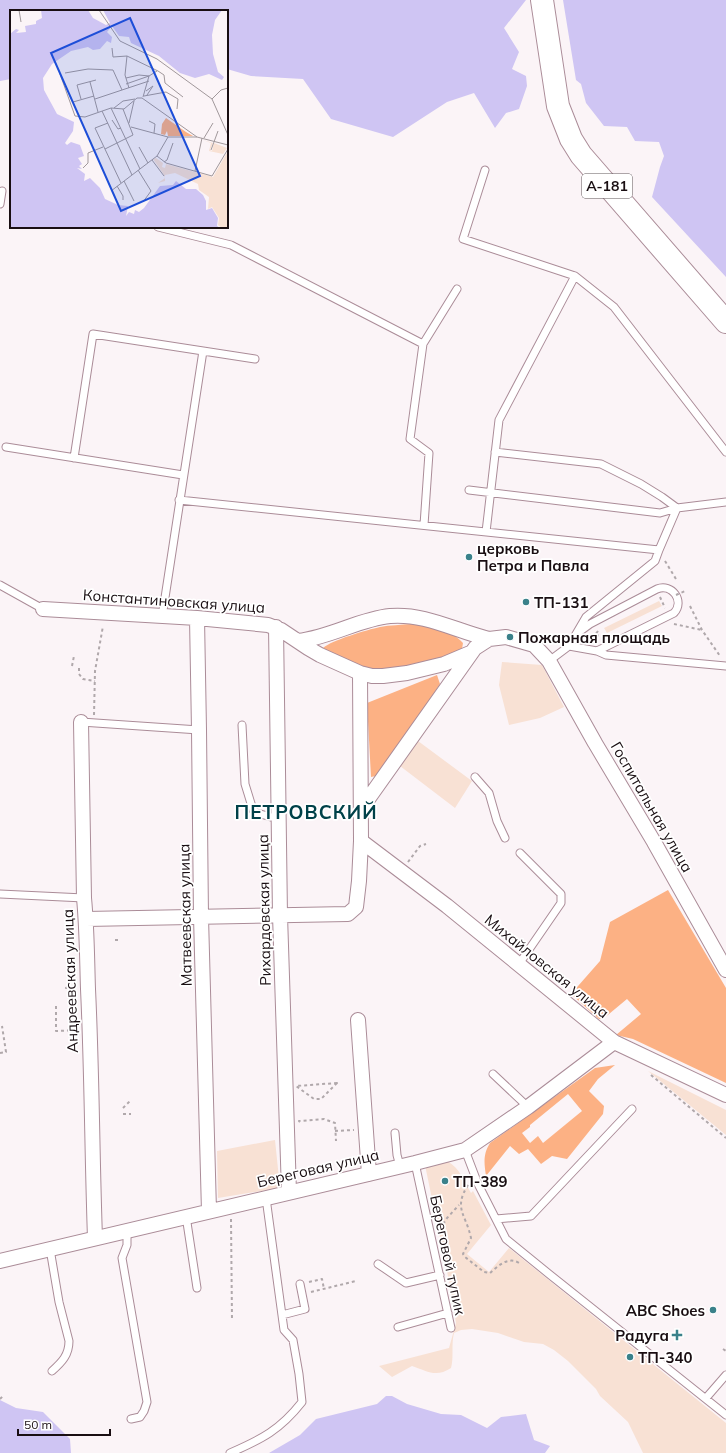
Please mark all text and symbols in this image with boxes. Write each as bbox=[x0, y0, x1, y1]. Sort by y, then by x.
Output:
inset map bbox=[10, 10, 228, 228]
road number: А-181 bbox=[582, 174, 632, 198]
place label: церковь Петра и Павла bbox=[477, 539, 589, 575]
marker: церковь Петра и Павла bbox=[464, 552, 474, 562]
street label: Константиновская улица bbox=[82, 585, 266, 617]
place label: ТП-131 bbox=[534, 593, 588, 612]
marker: ТП-131 bbox=[521, 597, 531, 607]
place label: Пожарная площадь bbox=[518, 628, 670, 647]
marker: Пожарная площадь bbox=[505, 632, 515, 642]
street label: Госпитальная улица bbox=[607, 738, 697, 876]
district label: ПЕТРОВСКИЙ bbox=[235, 800, 377, 824]
street label: Рихардовская улица bbox=[253, 834, 275, 986]
street label: Матвеевская улица bbox=[174, 843, 196, 987]
street label: Андреевская улица bbox=[58, 909, 82, 1053]
street label: Михайловская улица bbox=[481, 910, 613, 1022]
street label: Береговая улица bbox=[255, 1145, 381, 1191]
place label: ТП-389 bbox=[453, 1172, 507, 1191]
marker: ТП-389 bbox=[440, 1176, 450, 1186]
street label: Береговой тупик bbox=[426, 1193, 470, 1318]
place label: ABC Shoes bbox=[626, 1301, 705, 1320]
marker: ABC Shoes bbox=[708, 1305, 718, 1315]
place label: Радуга bbox=[615, 1326, 669, 1345]
marker: Радуга bbox=[672, 1330, 682, 1340]
place label: ТП-340 bbox=[638, 1348, 692, 1367]
marker: ТП-340 bbox=[625, 1352, 635, 1362]
scale bar bbox=[18, 1411, 110, 1437]
text: 50 m bbox=[24, 1417, 52, 1432]

